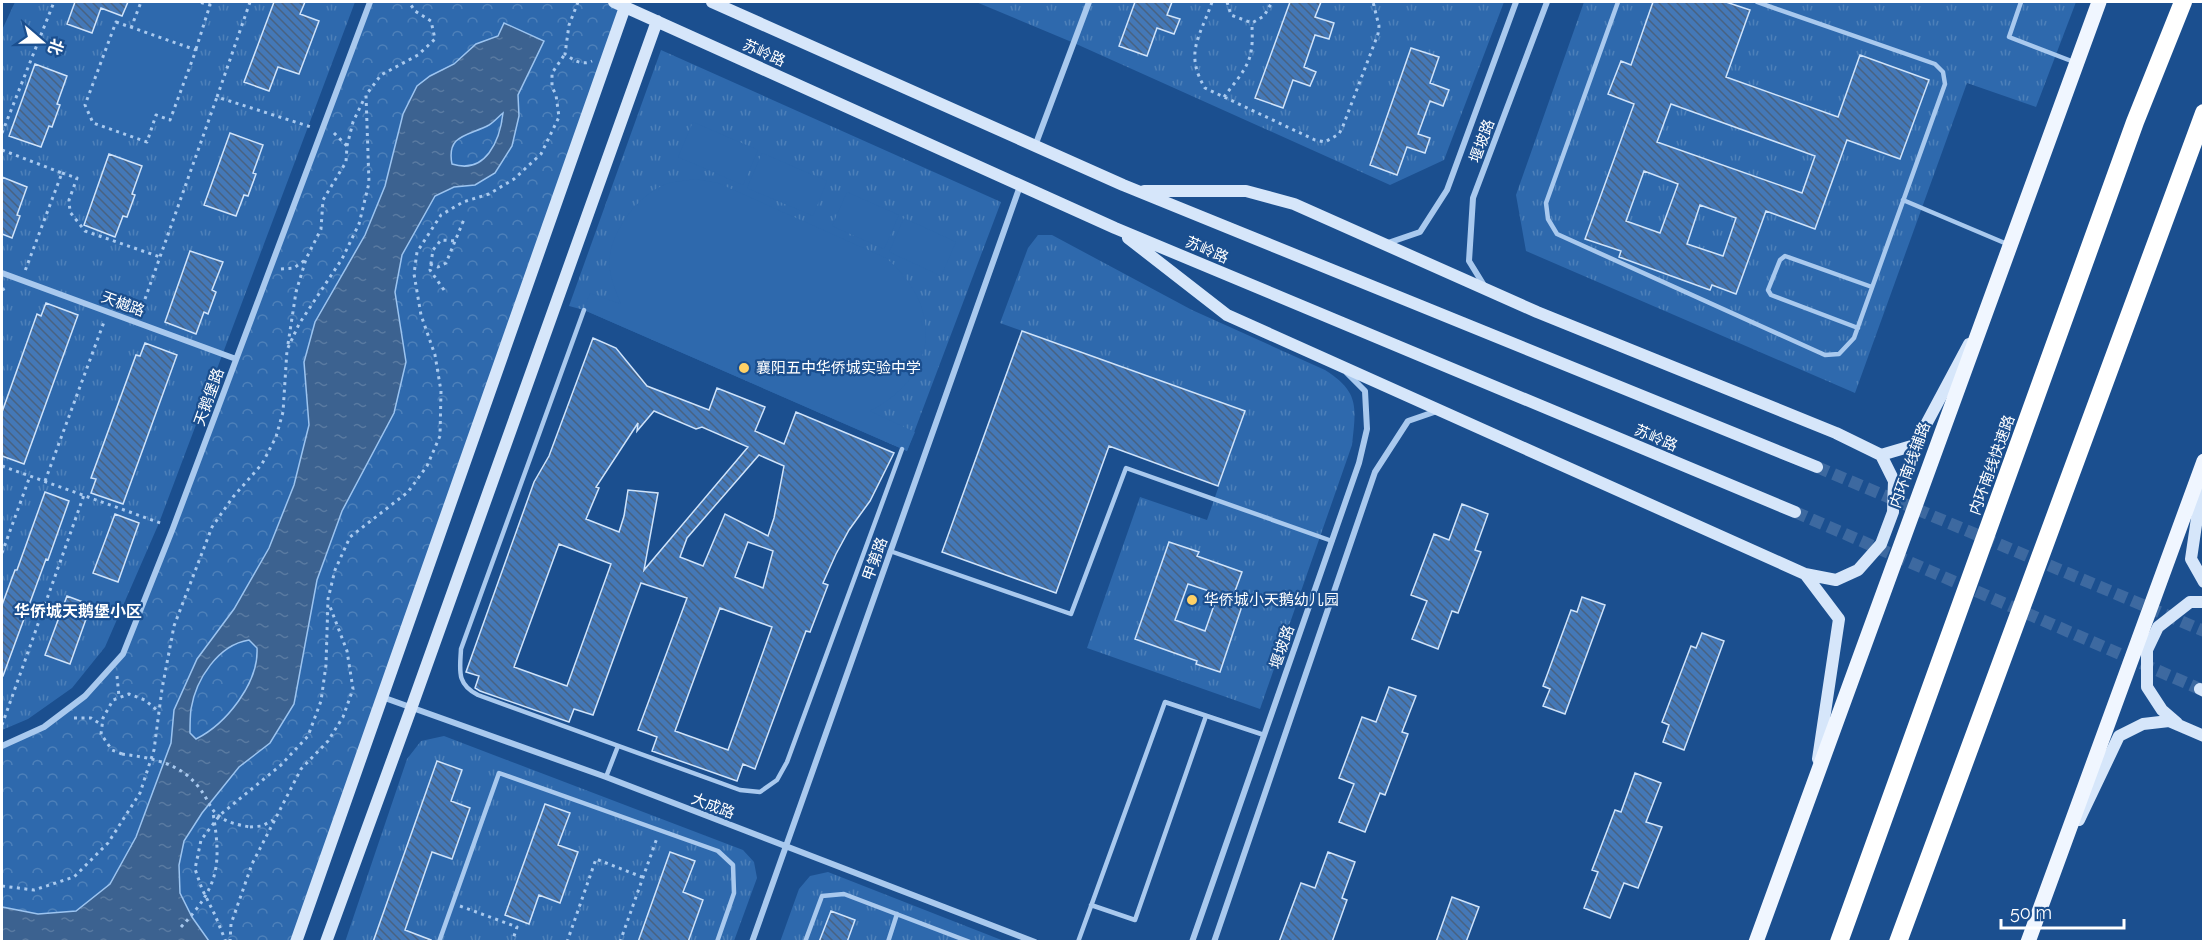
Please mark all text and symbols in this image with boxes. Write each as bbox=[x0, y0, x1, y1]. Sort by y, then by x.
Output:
north arrow bbox=[12, 12, 72, 72]
text: 北 bbox=[44, 36, 67, 58]
street label: 苏岭路 bbox=[740, 36, 788, 70]
street label: 堰坡路 bbox=[1466, 117, 1498, 165]
street label: 苏岭路 bbox=[1183, 233, 1231, 267]
street label: 天樾路 bbox=[99, 288, 147, 320]
place label: 襄阳五中华侨城实验中学 bbox=[756, 359, 921, 377]
marker: 襄阳五中华侨城实验中学 bbox=[737, 361, 751, 375]
street label: 天鹅堡路 bbox=[190, 366, 228, 428]
street label: 内环南线快速路 bbox=[1966, 413, 2018, 517]
street label: 内环南线辅路 bbox=[1886, 420, 1934, 510]
street label: 苏岭路 bbox=[1632, 421, 1680, 455]
street label: 甲第路 bbox=[859, 535, 891, 583]
place label: 华侨城小天鹅幼儿园 bbox=[1204, 591, 1339, 609]
marker: 华侨城小天鹅幼儿园 bbox=[1185, 593, 1199, 607]
district label: 华侨城天鹅堡小区 bbox=[14, 602, 142, 621]
street label: 堰坡路 bbox=[1266, 623, 1298, 671]
street label: 大成路 bbox=[689, 790, 737, 822]
scale bar bbox=[2001, 892, 2124, 930]
text: 50 m bbox=[2010, 902, 2052, 923]

